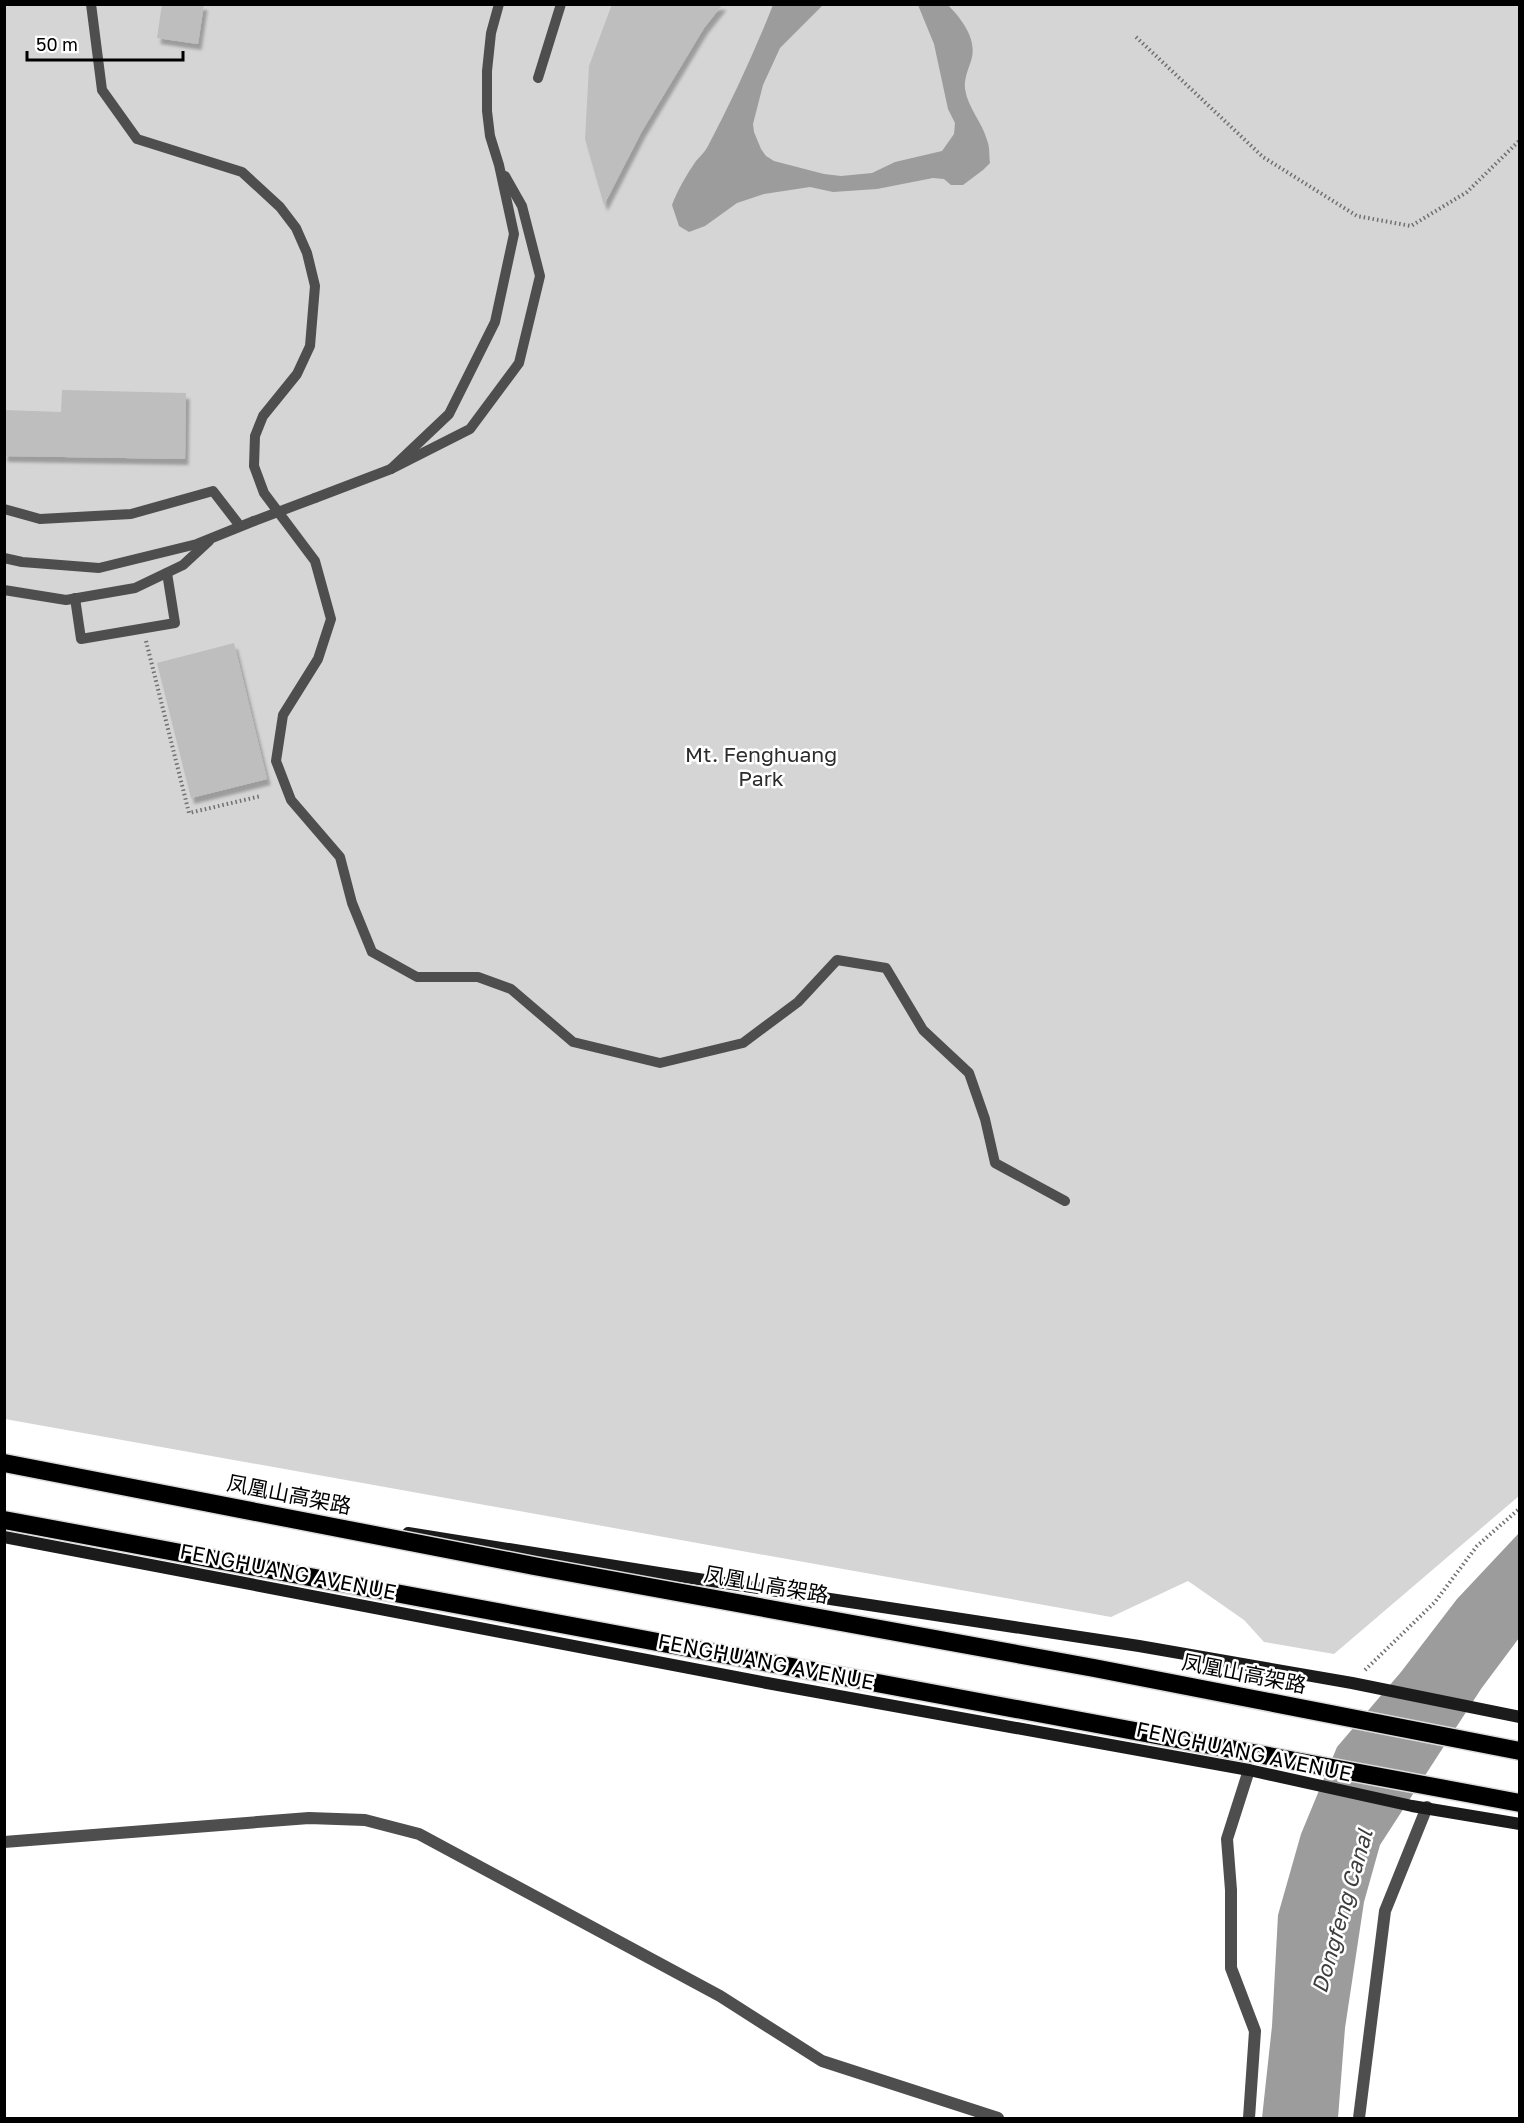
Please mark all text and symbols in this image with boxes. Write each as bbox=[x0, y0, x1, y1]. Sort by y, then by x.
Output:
scale bar bbox=[27, 24, 183, 62]
text: 50 m bbox=[36, 33, 78, 55]
park label: Mt. Fenghuang Park bbox=[685, 741, 837, 791]
street label: 凤凰山高架路 bbox=[225, 1469, 354, 1519]
street label: FENGHUANG AVENUE bbox=[178, 1537, 399, 1605]
street label: 凤凰山高架路 bbox=[702, 1560, 830, 1608]
street label: FENGHUANG AVENUE bbox=[656, 1627, 877, 1695]
street label: 凤凰山高架路 bbox=[1180, 1648, 1309, 1698]
street label: FENGHUANG AVENUE bbox=[1134, 1715, 1354, 1787]
water label: Dongfeng Canal bbox=[1305, 1825, 1378, 1996]

